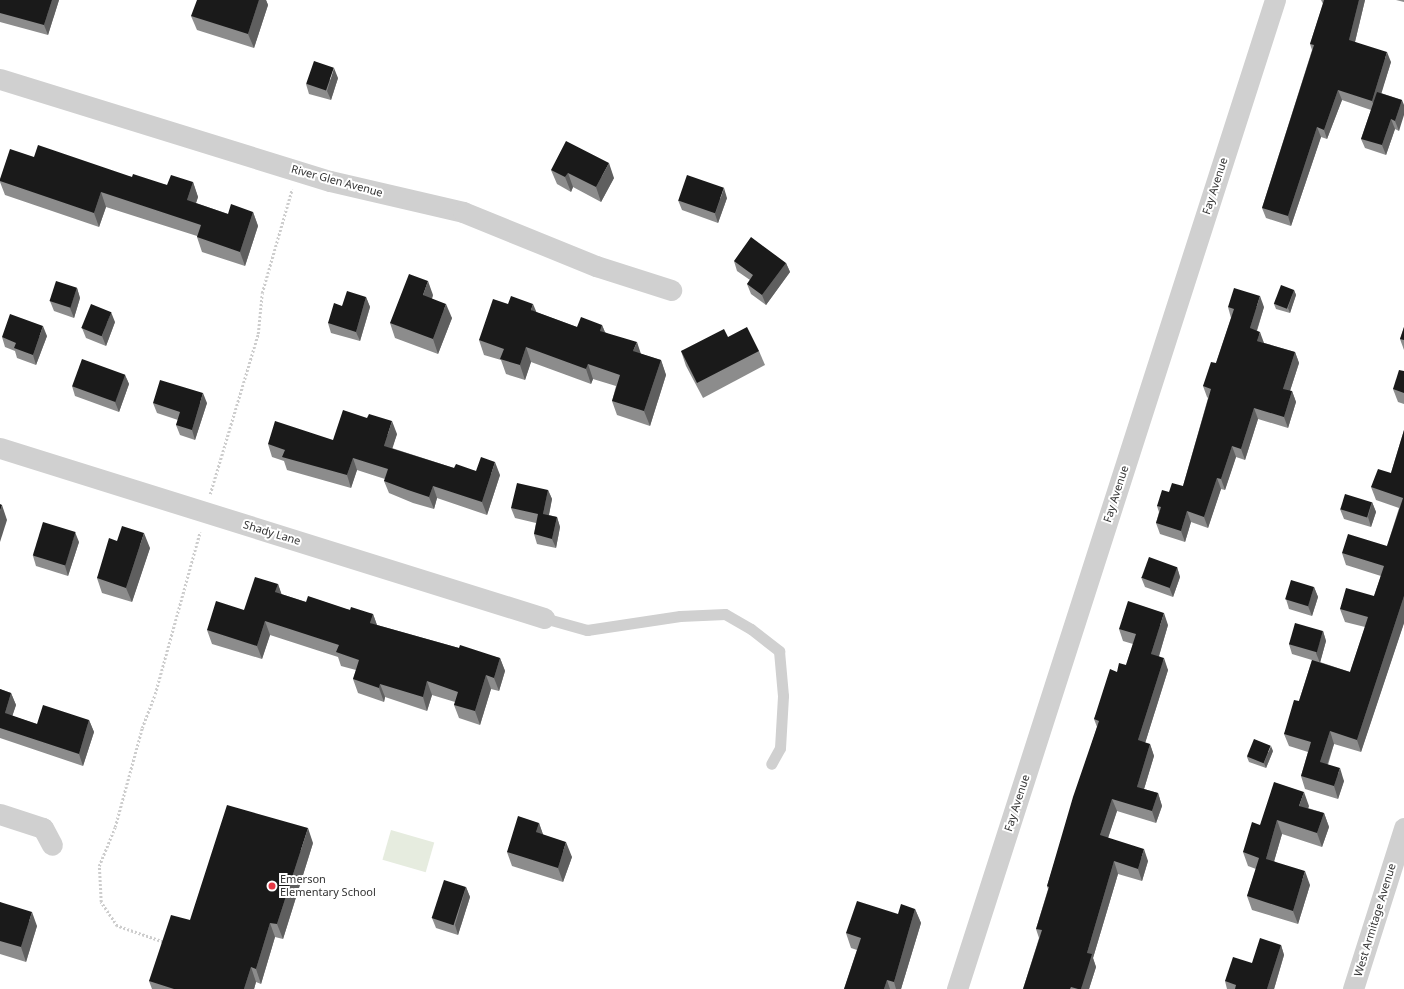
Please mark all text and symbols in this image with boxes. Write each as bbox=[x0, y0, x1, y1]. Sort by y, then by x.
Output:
street label: Fay Avenue bbox=[1200, 156, 1230, 216]
street label: River Glen Avenue bbox=[290, 162, 384, 200]
street label: Fay Avenue bbox=[1101, 464, 1131, 524]
street label: Shady Lane bbox=[242, 518, 302, 548]
street label: Fay Avenue bbox=[1002, 773, 1032, 833]
street label: West Armitage Avenue bbox=[1351, 862, 1399, 978]
place label: Emerson Elementary School bbox=[280, 873, 376, 899]
marker: Emerson Elementary School bbox=[267, 881, 277, 891]

